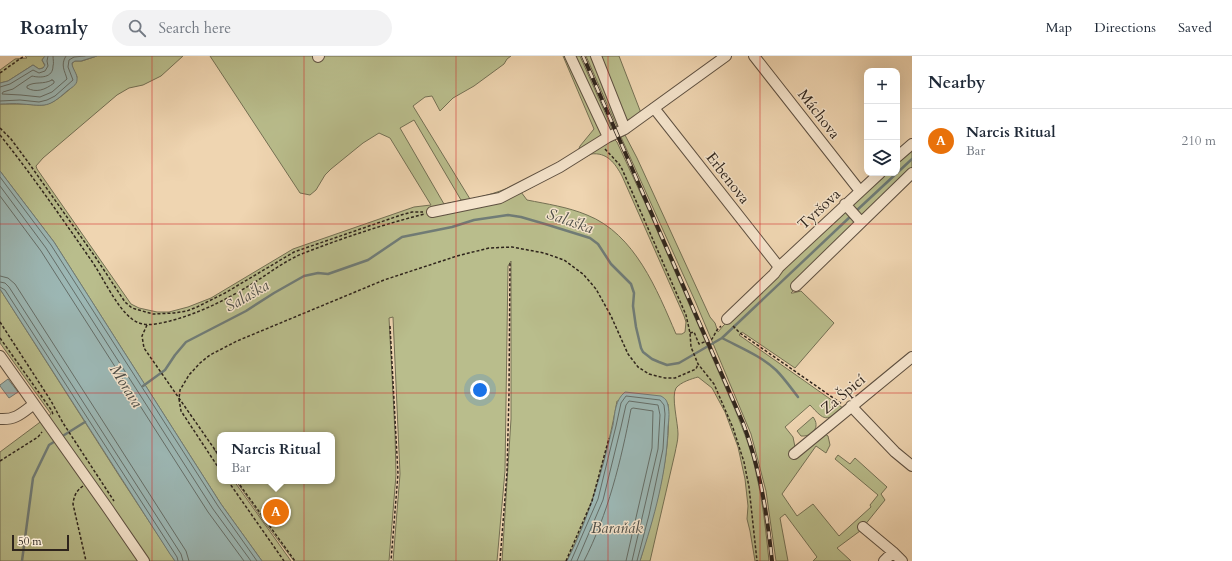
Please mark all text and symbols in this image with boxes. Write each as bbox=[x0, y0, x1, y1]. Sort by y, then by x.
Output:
search box bbox=[112, 10, 392, 46]
text: Roamly bbox=[20, 15, 88, 41]
icon: search bbox=[126, 17, 148, 39]
text: Search here bbox=[158, 18, 231, 38]
text: Map bbox=[1046, 18, 1072, 37]
text: Directions bbox=[1094, 18, 1156, 37]
text: Saved bbox=[1178, 18, 1212, 37]
map controls bbox=[864, 68, 900, 176]
button: + bbox=[864, 68, 900, 104]
text: Nearby bbox=[928, 71, 985, 94]
street label: Máchova bbox=[793, 85, 845, 143]
button: − bbox=[864, 104, 900, 140]
text: Narcis Ritual bbox=[966, 122, 1056, 142]
text: A bbox=[936, 132, 946, 150]
text: 210 m bbox=[1182, 132, 1216, 150]
button: layers bbox=[864, 140, 900, 176]
text: Bar bbox=[966, 142, 985, 160]
street label: Erbenova bbox=[702, 148, 755, 208]
street label: Tyršova bbox=[793, 184, 845, 234]
water label: Salaška bbox=[544, 203, 596, 239]
water label: Salaška bbox=[221, 274, 273, 318]
water label: Morava bbox=[104, 360, 148, 412]
street label: Za Špicí bbox=[817, 370, 869, 418]
your location bbox=[470, 380, 490, 400]
popup bbox=[217, 432, 335, 484]
text: Narcis Ritual bbox=[231, 439, 321, 459]
text: Bar bbox=[231, 459, 250, 477]
pin: A bbox=[263, 497, 289, 527]
water label: Baraňák bbox=[591, 517, 643, 539]
scale bar bbox=[12, 533, 69, 552]
text: 50 m bbox=[18, 534, 42, 549]

